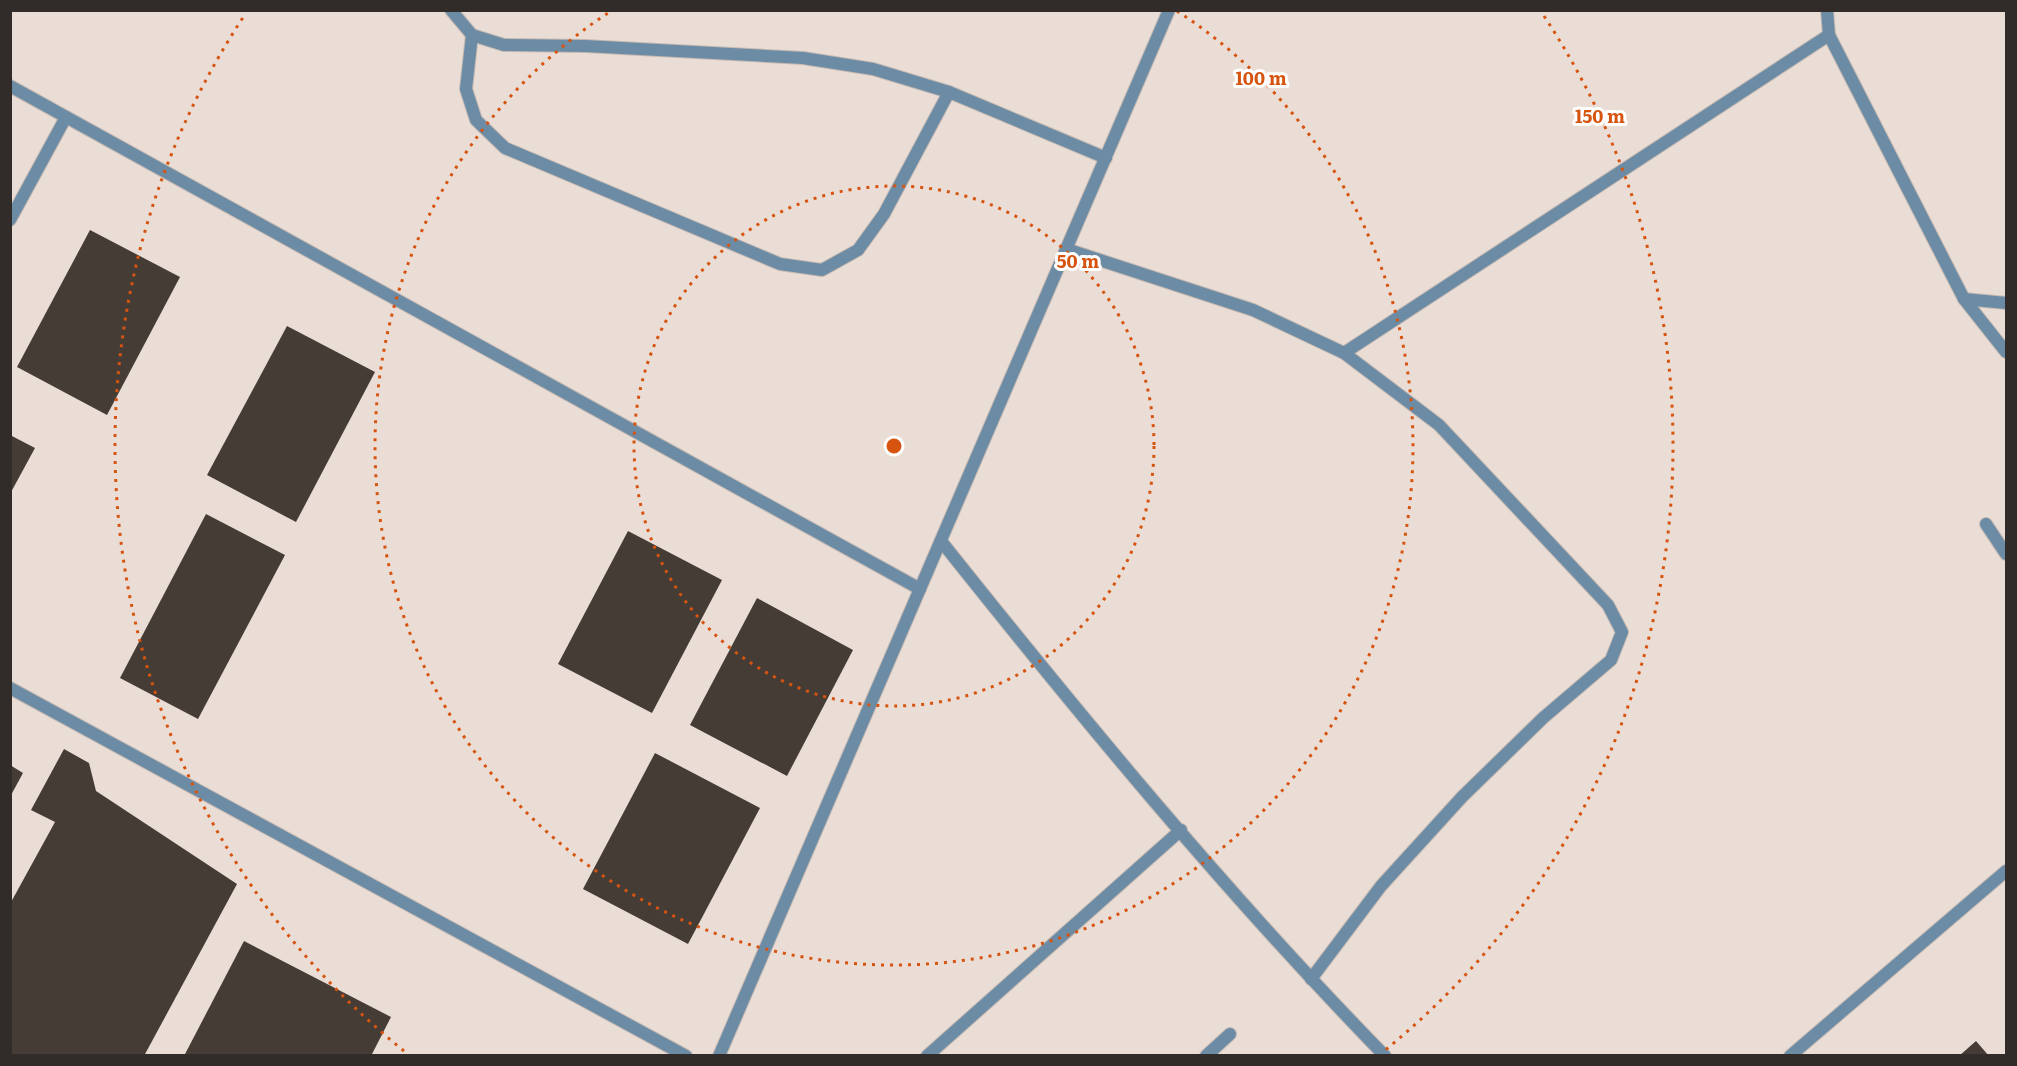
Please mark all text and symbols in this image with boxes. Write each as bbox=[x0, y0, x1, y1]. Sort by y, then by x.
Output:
text: 100 m bbox=[1235, 64, 1287, 91]
text: 150 m bbox=[1575, 102, 1625, 129]
text: 50 m bbox=[1057, 247, 1099, 274]
centre of rings bbox=[884, 436, 904, 456]

